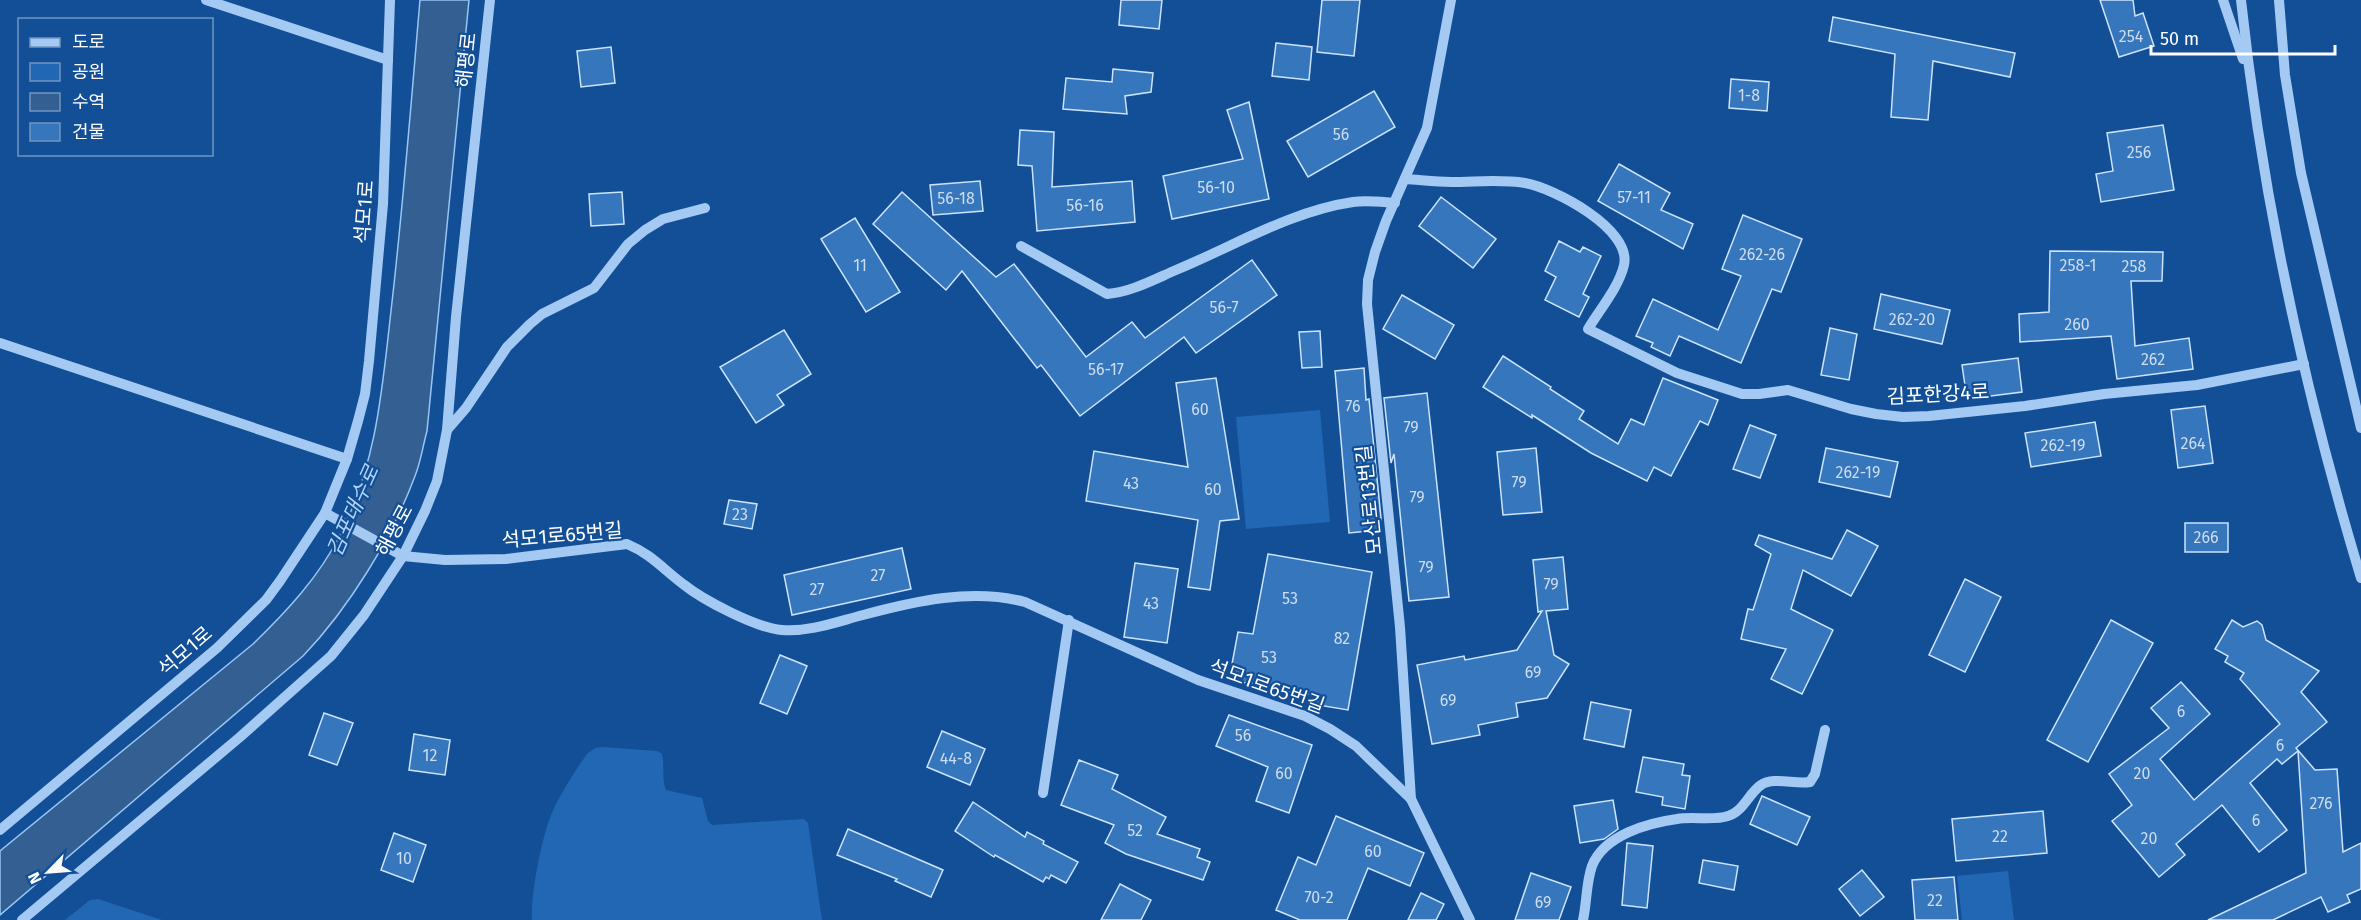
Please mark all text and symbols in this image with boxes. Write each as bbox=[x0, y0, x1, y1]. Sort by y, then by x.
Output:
legend bbox=[18, 18, 213, 156]
scale bar bbox=[2151, 18, 2336, 56]
house number: 254 bbox=[2119, 27, 2144, 46]
text: 50 m bbox=[2160, 28, 2199, 50]
text: 도로 bbox=[72, 31, 105, 53]
street label: 해평로 bbox=[451, 31, 481, 89]
text: 공원 bbox=[72, 61, 105, 83]
house number: 1-8 bbox=[1738, 86, 1760, 105]
text: 수역 bbox=[72, 91, 105, 113]
text: 건물 bbox=[72, 121, 105, 143]
house number: 56 bbox=[1333, 125, 1349, 144]
house number: 256 bbox=[2127, 143, 2151, 162]
house number: 56-10 bbox=[1197, 178, 1235, 197]
street label: 석모1로 bbox=[350, 179, 378, 245]
house number: 57-11 bbox=[1617, 188, 1651, 207]
house number: 56-18 bbox=[937, 189, 975, 208]
house number: 56-16 bbox=[1066, 196, 1104, 215]
house number: 262-26 bbox=[1739, 245, 1785, 264]
house number: 11 bbox=[853, 256, 867, 275]
house number: 258-1 bbox=[2059, 256, 2097, 275]
house number: 258 bbox=[2122, 257, 2147, 276]
house number: 56-7 bbox=[1209, 298, 1239, 317]
house number: 262-20 bbox=[1889, 310, 1935, 329]
house number: 260 bbox=[2064, 315, 2090, 334]
house number: 262 bbox=[2141, 350, 2165, 369]
house number: 56-17 bbox=[1088, 360, 1124, 379]
street label: 김포한강4로 bbox=[1886, 379, 1990, 409]
house number: 76 bbox=[1345, 397, 1361, 416]
house number: 60 bbox=[1191, 400, 1209, 419]
house number: 79 bbox=[1403, 418, 1419, 437]
house number: 264 bbox=[2181, 434, 2206, 453]
house number: 262-19 bbox=[2041, 436, 2085, 455]
street label: 모산로13번길 bbox=[1351, 444, 1387, 556]
water label: 김포대수로 bbox=[321, 460, 385, 560]
house number: 262-19 bbox=[1836, 463, 1880, 482]
house number: 79 bbox=[1511, 473, 1527, 492]
house number: 43 bbox=[1123, 474, 1139, 493]
house number: 60 bbox=[1204, 480, 1222, 499]
house number: 79 bbox=[1409, 488, 1425, 507]
street label: 해평로 bbox=[370, 500, 418, 560]
house number: 23 bbox=[732, 505, 748, 524]
street label: 석모1로65번길 bbox=[501, 518, 623, 552]
house number: 266 bbox=[2194, 528, 2218, 547]
house number: 79 bbox=[1418, 558, 1434, 577]
house number: 27 bbox=[871, 566, 885, 585]
house number: 79 bbox=[1543, 575, 1559, 594]
house number: 27 bbox=[810, 580, 824, 599]
house number: 53 bbox=[1282, 589, 1298, 608]
house number: 43 bbox=[1143, 594, 1159, 613]
street label: 석모1로 bbox=[153, 621, 217, 681]
house number: 82 bbox=[1334, 629, 1350, 648]
house number: 53 bbox=[1261, 648, 1277, 667]
street label: 석모1로65번길 bbox=[1206, 654, 1328, 718]
house number: 69 bbox=[1525, 663, 1541, 682]
house number: 69 bbox=[1440, 691, 1456, 710]
house number: 6 bbox=[2177, 702, 2185, 721]
house number: 56 bbox=[1235, 726, 1251, 745]
house number: 6 bbox=[2276, 736, 2284, 755]
house number: 12 bbox=[423, 746, 437, 765]
house number: 44-8 bbox=[940, 749, 972, 768]
house number: 60 bbox=[1275, 764, 1293, 783]
house number: 20 bbox=[2134, 764, 2150, 783]
house number: 276 bbox=[2309, 794, 2333, 813]
house number: 6 bbox=[2252, 811, 2260, 830]
house number: 52 bbox=[1127, 821, 1143, 840]
house number: 22 bbox=[1992, 827, 2008, 846]
house number: 20 bbox=[2141, 829, 2157, 848]
north arrow bbox=[18, 842, 78, 902]
house number: 60 bbox=[1364, 842, 1382, 861]
house number: 10 bbox=[396, 849, 412, 868]
text: N bbox=[24, 869, 46, 887]
house number: 70-2 bbox=[1304, 888, 1334, 907]
house number: 22 bbox=[1927, 891, 1943, 910]
house number: 69 bbox=[1535, 893, 1551, 912]

